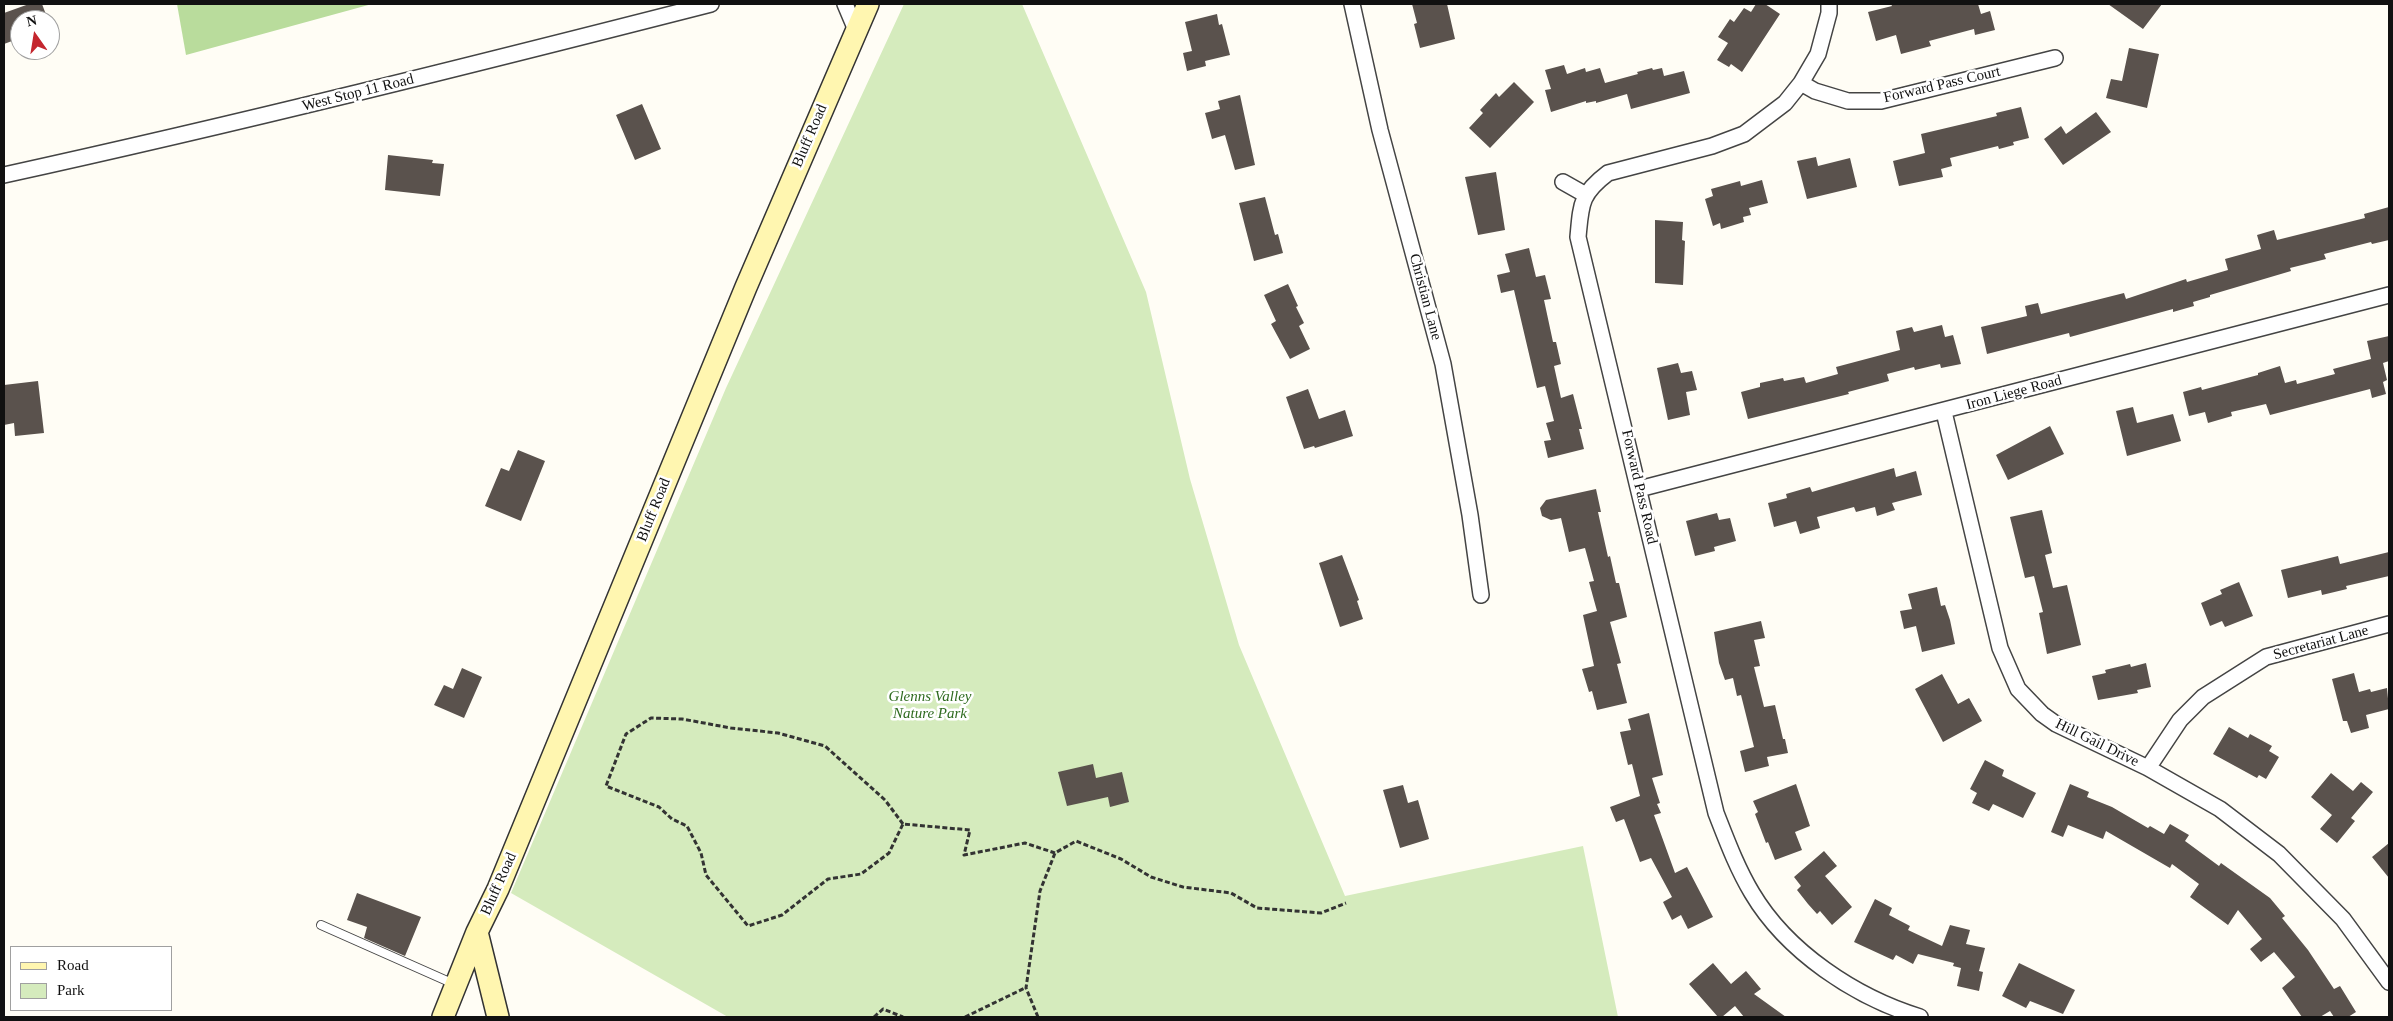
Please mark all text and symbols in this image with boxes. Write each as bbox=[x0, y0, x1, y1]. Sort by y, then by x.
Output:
north arrow bbox=[10, 10, 60, 60]
text: N bbox=[25, 12, 38, 29]
street label: Forward Pass Court bbox=[1882, 63, 2002, 107]
street label: West Stop 11 Road bbox=[300, 70, 416, 116]
street label: Bluff Road bbox=[789, 102, 831, 170]
street label: Christian Lane bbox=[1405, 252, 1445, 342]
street label: Iron Liege Road bbox=[1964, 372, 2064, 414]
street label: Forward Pass Road bbox=[1617, 428, 1661, 546]
street label: Bluff Road bbox=[633, 476, 675, 544]
street label: Secretariat Lane bbox=[2271, 622, 2371, 664]
park label: Glenns Valley Nature Park bbox=[889, 688, 971, 723]
street label: Hill Gail Drive bbox=[2052, 715, 2142, 771]
street label: Bluff Road bbox=[477, 850, 521, 918]
legend bbox=[10, 946, 172, 1011]
text: Road bbox=[57, 957, 89, 973]
text: Park bbox=[57, 982, 85, 998]

